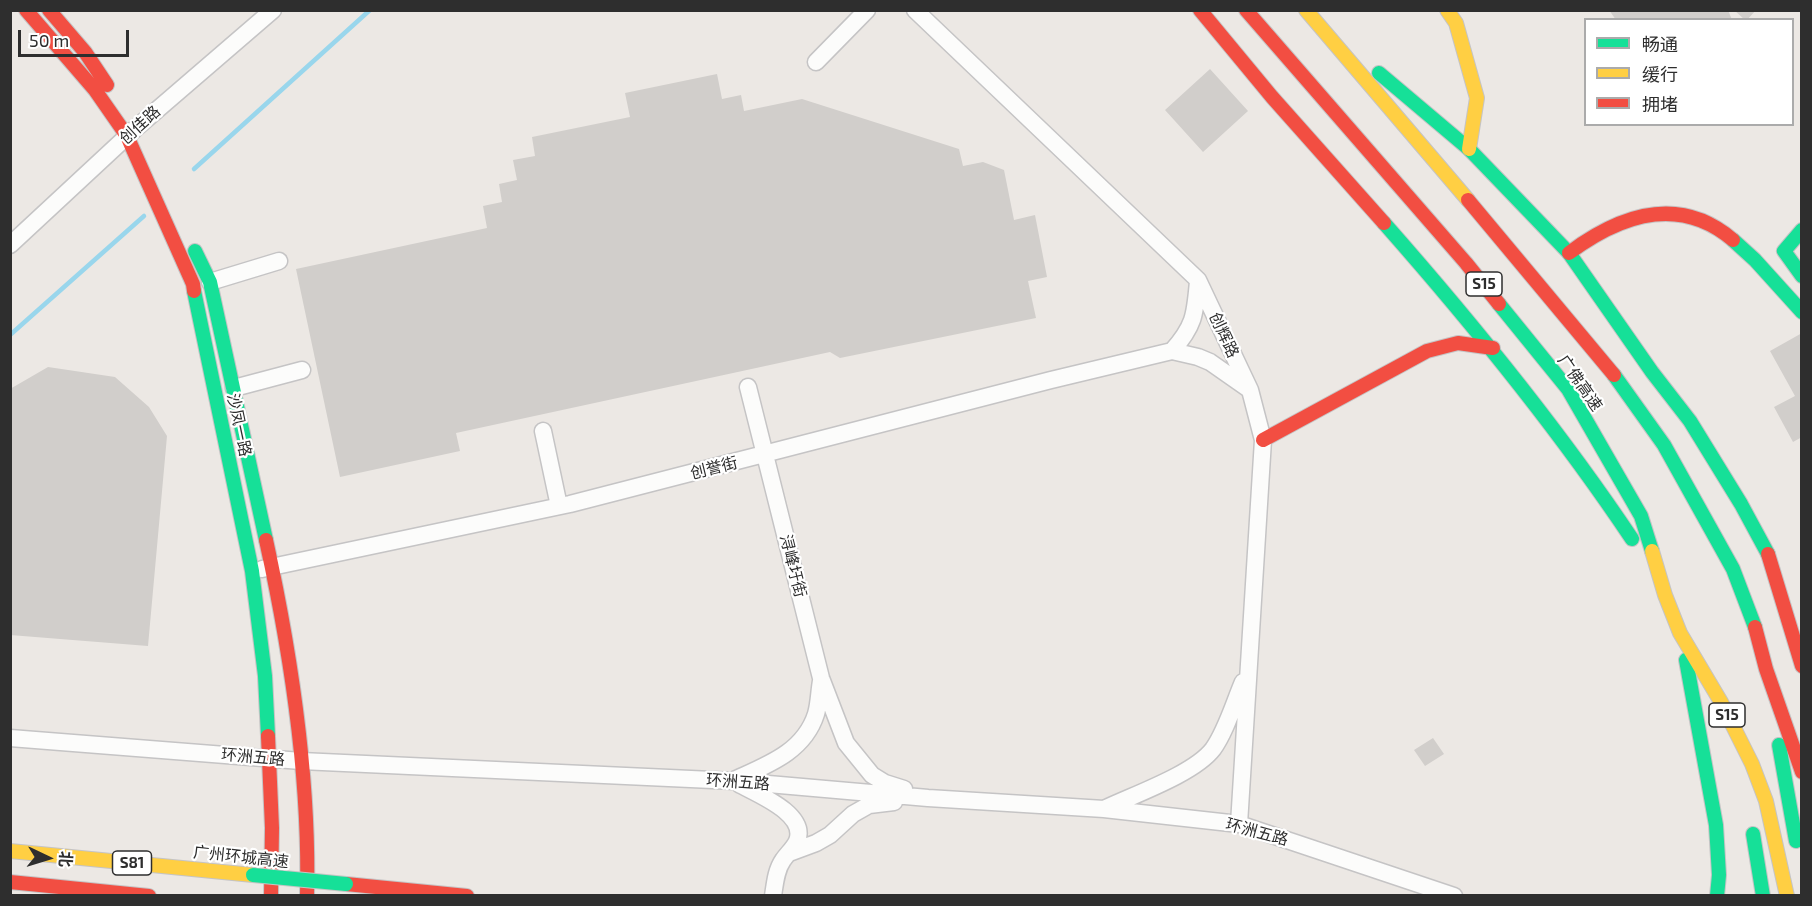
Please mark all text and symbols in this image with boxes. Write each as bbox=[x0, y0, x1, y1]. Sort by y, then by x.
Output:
scale bar bbox=[21, 18, 132, 56]
legend bbox=[1584, 18, 1794, 126]
text: 50 m bbox=[29, 29, 69, 51]
text: 畅通 bbox=[1642, 33, 1678, 55]
text: 缓行 bbox=[1642, 63, 1678, 85]
text: 拥堵 bbox=[1642, 93, 1678, 115]
street label: 创佳路 bbox=[116, 102, 164, 148]
road number: S15 bbox=[1466, 272, 1502, 296]
street label: 创辉路 bbox=[1205, 309, 1243, 361]
street label: 广佛高速 bbox=[1554, 351, 1606, 415]
street label: 沙凤一路 bbox=[223, 392, 255, 458]
street label: 创誉街 bbox=[688, 453, 740, 483]
street label: 浔峰圩街 bbox=[776, 533, 810, 599]
road number: S15 bbox=[1709, 703, 1745, 727]
street label: 环洲五路 bbox=[220, 745, 286, 769]
street label: 环洲五路 bbox=[705, 770, 771, 794]
street label: 环洲五路 bbox=[1224, 814, 1290, 850]
north arrow bbox=[18, 828, 78, 888]
street label: 广州环城高速 bbox=[192, 842, 290, 872]
text: 北 bbox=[56, 851, 76, 868]
road number: S81 bbox=[112, 851, 152, 875]

